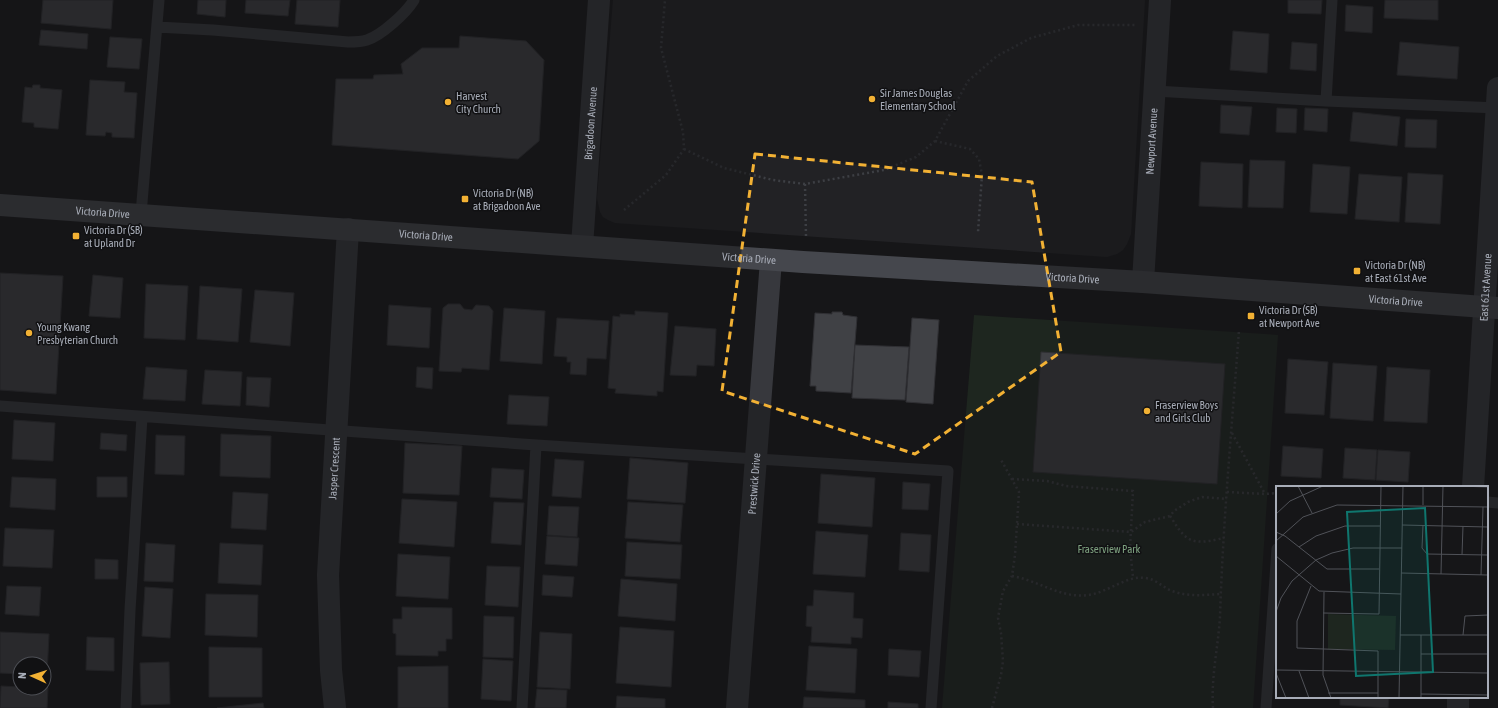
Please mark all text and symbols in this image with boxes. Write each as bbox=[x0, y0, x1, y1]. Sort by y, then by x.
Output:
street label: Brigadoon Avenue bbox=[582, 86, 599, 160]
place label: Sir James Douglas Elementary School bbox=[880, 87, 956, 112]
place label: Harvest City Church bbox=[456, 90, 501, 115]
marker: Sir James Douglas Elementary School bbox=[867, 94, 877, 104]
marker: Harvest City Church bbox=[443, 97, 453, 107]
street label: Newport Avenue bbox=[1143, 108, 1159, 175]
place label: Victoria Dr (NB) at Brigadoon Ave bbox=[473, 187, 541, 212]
marker: Victoria Dr (NB) at Brigadoon Ave bbox=[460, 194, 470, 204]
street label: Victoria Drive bbox=[75, 204, 130, 220]
place label: Victoria Dr (SB) at Upland Dr bbox=[84, 224, 143, 249]
street label: Victoria Drive bbox=[399, 227, 453, 243]
marker: Victoria Dr (SB) at Upland Dr bbox=[71, 231, 81, 241]
street label: Victoria Drive bbox=[722, 250, 776, 266]
street label: East 61st Avenue bbox=[1477, 253, 1494, 322]
place label: Victoria Dr (NB) at East 61st Ave bbox=[1365, 259, 1427, 284]
marker: Victoria Dr (NB) at East 61st Ave bbox=[1352, 266, 1362, 276]
street label: Victoria Drive bbox=[1045, 270, 1100, 285]
street label: Victoria Drive bbox=[1368, 293, 1423, 308]
place label: Victoria Dr (SB) at Newport Ave bbox=[1259, 304, 1320, 329]
marker: Victoria Dr (SB) at Newport Ave bbox=[1246, 311, 1256, 321]
place label: Young Kwang Presbyterian Church bbox=[37, 321, 118, 346]
marker: Young Kwang Presbyterian Church bbox=[24, 328, 34, 338]
place label: Fraserview Boys and Girls Club bbox=[1155, 399, 1218, 424]
marker: Fraserview Boys and Girls Club bbox=[1142, 406, 1152, 416]
street label: Jasper Crescent bbox=[326, 437, 342, 500]
street label: Prestwick Drive bbox=[746, 452, 762, 515]
inset map bbox=[1276, 486, 1488, 698]
park label: Fraserview Park bbox=[1078, 543, 1141, 555]
north arrow bbox=[12, 656, 52, 696]
text: N bbox=[16, 672, 28, 679]

